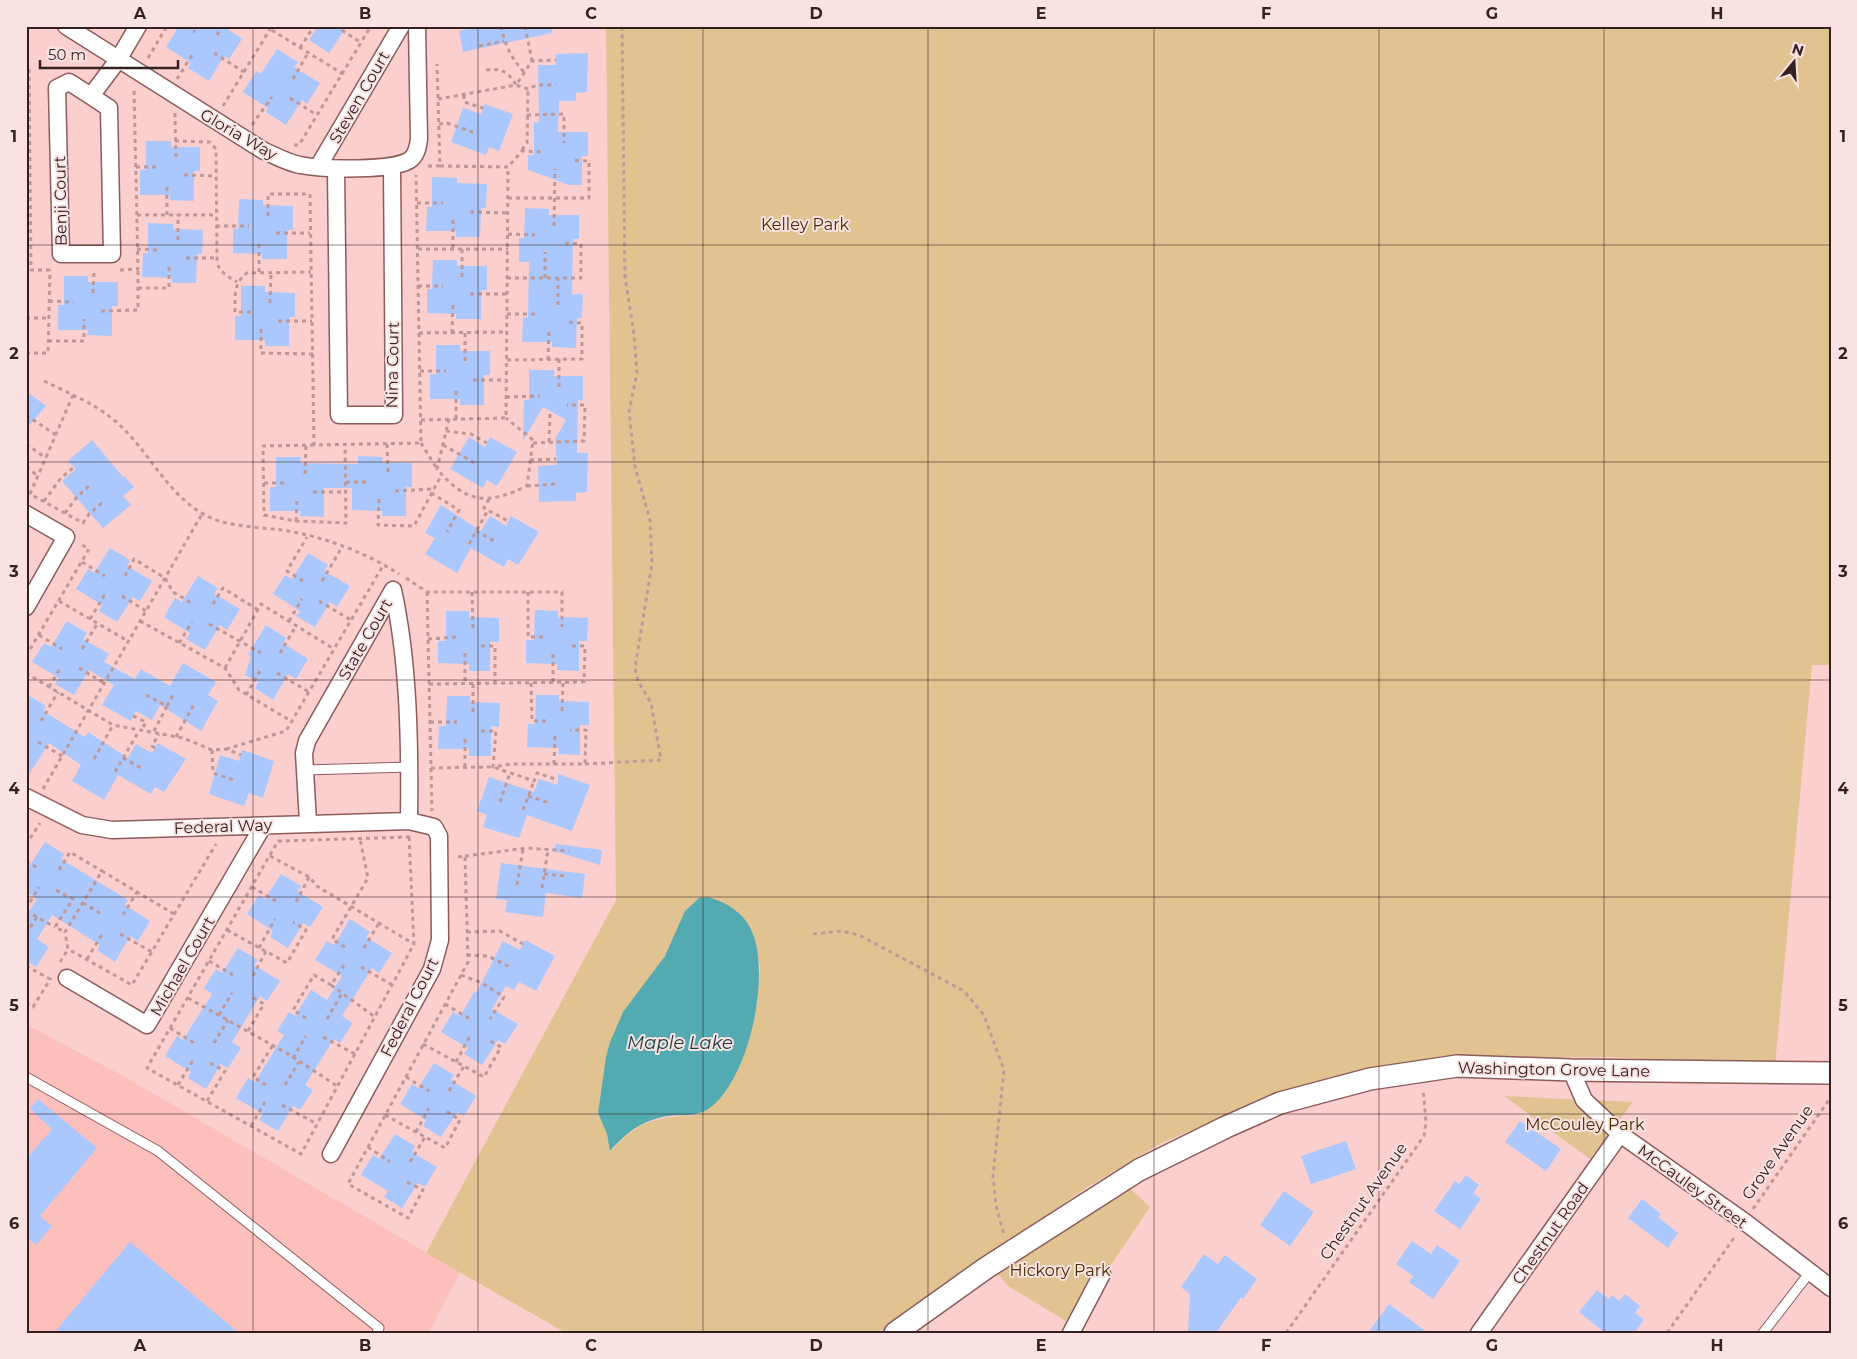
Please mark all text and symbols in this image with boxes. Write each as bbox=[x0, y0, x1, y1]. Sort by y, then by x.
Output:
text: A bbox=[133, 4, 147, 23]
text: B bbox=[359, 4, 371, 23]
text: C bbox=[585, 4, 597, 23]
text: D bbox=[809, 4, 823, 23]
text: E bbox=[1036, 4, 1046, 23]
text: F bbox=[1261, 4, 1271, 23]
text: G bbox=[1486, 4, 1498, 23]
text: H bbox=[1711, 4, 1723, 23]
scale bar bbox=[40, 38, 178, 70]
north arrow bbox=[1770, 38, 1820, 88]
text: N bbox=[1790, 39, 1806, 60]
text: 50 m bbox=[48, 45, 86, 64]
street label: Steven Court bbox=[325, 47, 394, 147]
street label: Gloria Way bbox=[197, 105, 281, 164]
text: 1 bbox=[11, 127, 17, 146]
text: 1 bbox=[1840, 127, 1846, 146]
street label: Benji Court bbox=[50, 155, 71, 246]
park label: Kelley Park bbox=[761, 215, 850, 234]
street label: Nina Court bbox=[382, 321, 403, 409]
text: 2 bbox=[9, 344, 19, 363]
text: 2 bbox=[1838, 344, 1848, 363]
text: 3 bbox=[8, 562, 19, 581]
text: 3 bbox=[1837, 562, 1848, 581]
street label: State Court bbox=[335, 595, 397, 683]
text: 4 bbox=[8, 779, 20, 798]
text: 4 bbox=[1837, 779, 1849, 798]
street label: Federal Way bbox=[174, 815, 273, 838]
street label: Michael Court bbox=[146, 913, 219, 1019]
street label: Federal Court bbox=[376, 954, 443, 1060]
text: 5 bbox=[9, 996, 19, 1015]
text: 5 bbox=[1838, 996, 1848, 1015]
water label: Maple Lake bbox=[627, 1032, 733, 1054]
street label: Washington Grove Lane bbox=[1458, 1058, 1650, 1081]
street label: Grove Avenue bbox=[1738, 1101, 1817, 1203]
park label: McCouley Park bbox=[1525, 1115, 1645, 1134]
street label: Chestnut Avenue bbox=[1316, 1139, 1411, 1264]
street label: McCauley Street bbox=[1634, 1140, 1752, 1233]
street label: Chestnut Road bbox=[1508, 1179, 1593, 1288]
text: 6 bbox=[9, 1214, 19, 1233]
text: 6 bbox=[1838, 1214, 1848, 1233]
park label: Hickory Park bbox=[1009, 1261, 1111, 1280]
text: A bbox=[133, 1336, 147, 1355]
text: B bbox=[359, 1336, 371, 1355]
text: C bbox=[585, 1336, 597, 1355]
text: D bbox=[809, 1336, 823, 1355]
text: E bbox=[1036, 1336, 1046, 1355]
text: F bbox=[1261, 1336, 1271, 1355]
text: G bbox=[1486, 1336, 1498, 1355]
text: H bbox=[1711, 1336, 1723, 1355]

